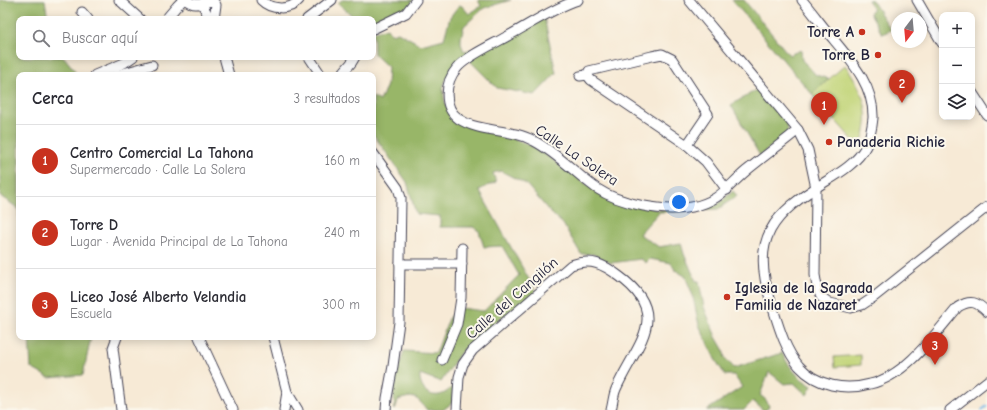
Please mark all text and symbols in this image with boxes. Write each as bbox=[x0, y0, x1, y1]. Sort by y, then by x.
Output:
north arrow bbox=[891, 12, 927, 48]
map controls bbox=[939, 12, 975, 120]
button: + bbox=[939, 12, 975, 48]
search box bbox=[16, 16, 376, 60]
place label: Torre A bbox=[807, 23, 855, 41]
icon: search bbox=[30, 27, 52, 49]
marker: Torre A bbox=[857, 27, 867, 37]
text: Buscar aquí bbox=[62, 29, 138, 47]
place label: Torre B bbox=[822, 46, 870, 64]
button: − bbox=[939, 48, 975, 84]
marker: Torre B bbox=[873, 50, 883, 60]
pin: 2 bbox=[889, 70, 915, 103]
button: layers bbox=[939, 84, 975, 120]
text: Cerca bbox=[32, 89, 74, 108]
text: 3 resultados bbox=[294, 91, 360, 106]
pin: 1 bbox=[811, 92, 837, 125]
street label: Calle La Solera bbox=[532, 121, 622, 189]
place label: Panaderia Richie bbox=[837, 133, 945, 151]
marker: Panaderia Richie bbox=[824, 137, 834, 147]
text: Centro Comercial La Tahona bbox=[70, 144, 254, 162]
text: 1 bbox=[42, 153, 48, 168]
text: 160 m bbox=[325, 153, 360, 168]
text: Supermercado · Calle La Solera bbox=[70, 162, 246, 177]
your location bbox=[669, 192, 689, 212]
text: Torre D bbox=[70, 216, 118, 234]
text: 2 bbox=[42, 225, 48, 240]
text: 240 m bbox=[324, 225, 360, 240]
text: Lugar · Avenida Principal de La Tahona bbox=[70, 234, 288, 249]
street label: Calle del Cangilón bbox=[462, 253, 562, 343]
place label: Iglesia de la Sagrada Familia de Nazaret bbox=[735, 279, 873, 314]
text: Liceo José Alberto Velandia bbox=[70, 288, 246, 306]
marker: Iglesia de la Sagrada Familia de Nazaret bbox=[722, 292, 732, 302]
text: 3 bbox=[42, 297, 48, 312]
text: 300 m bbox=[322, 297, 360, 312]
text: Escuela bbox=[70, 306, 112, 321]
pin: 3 bbox=[922, 332, 948, 365]

